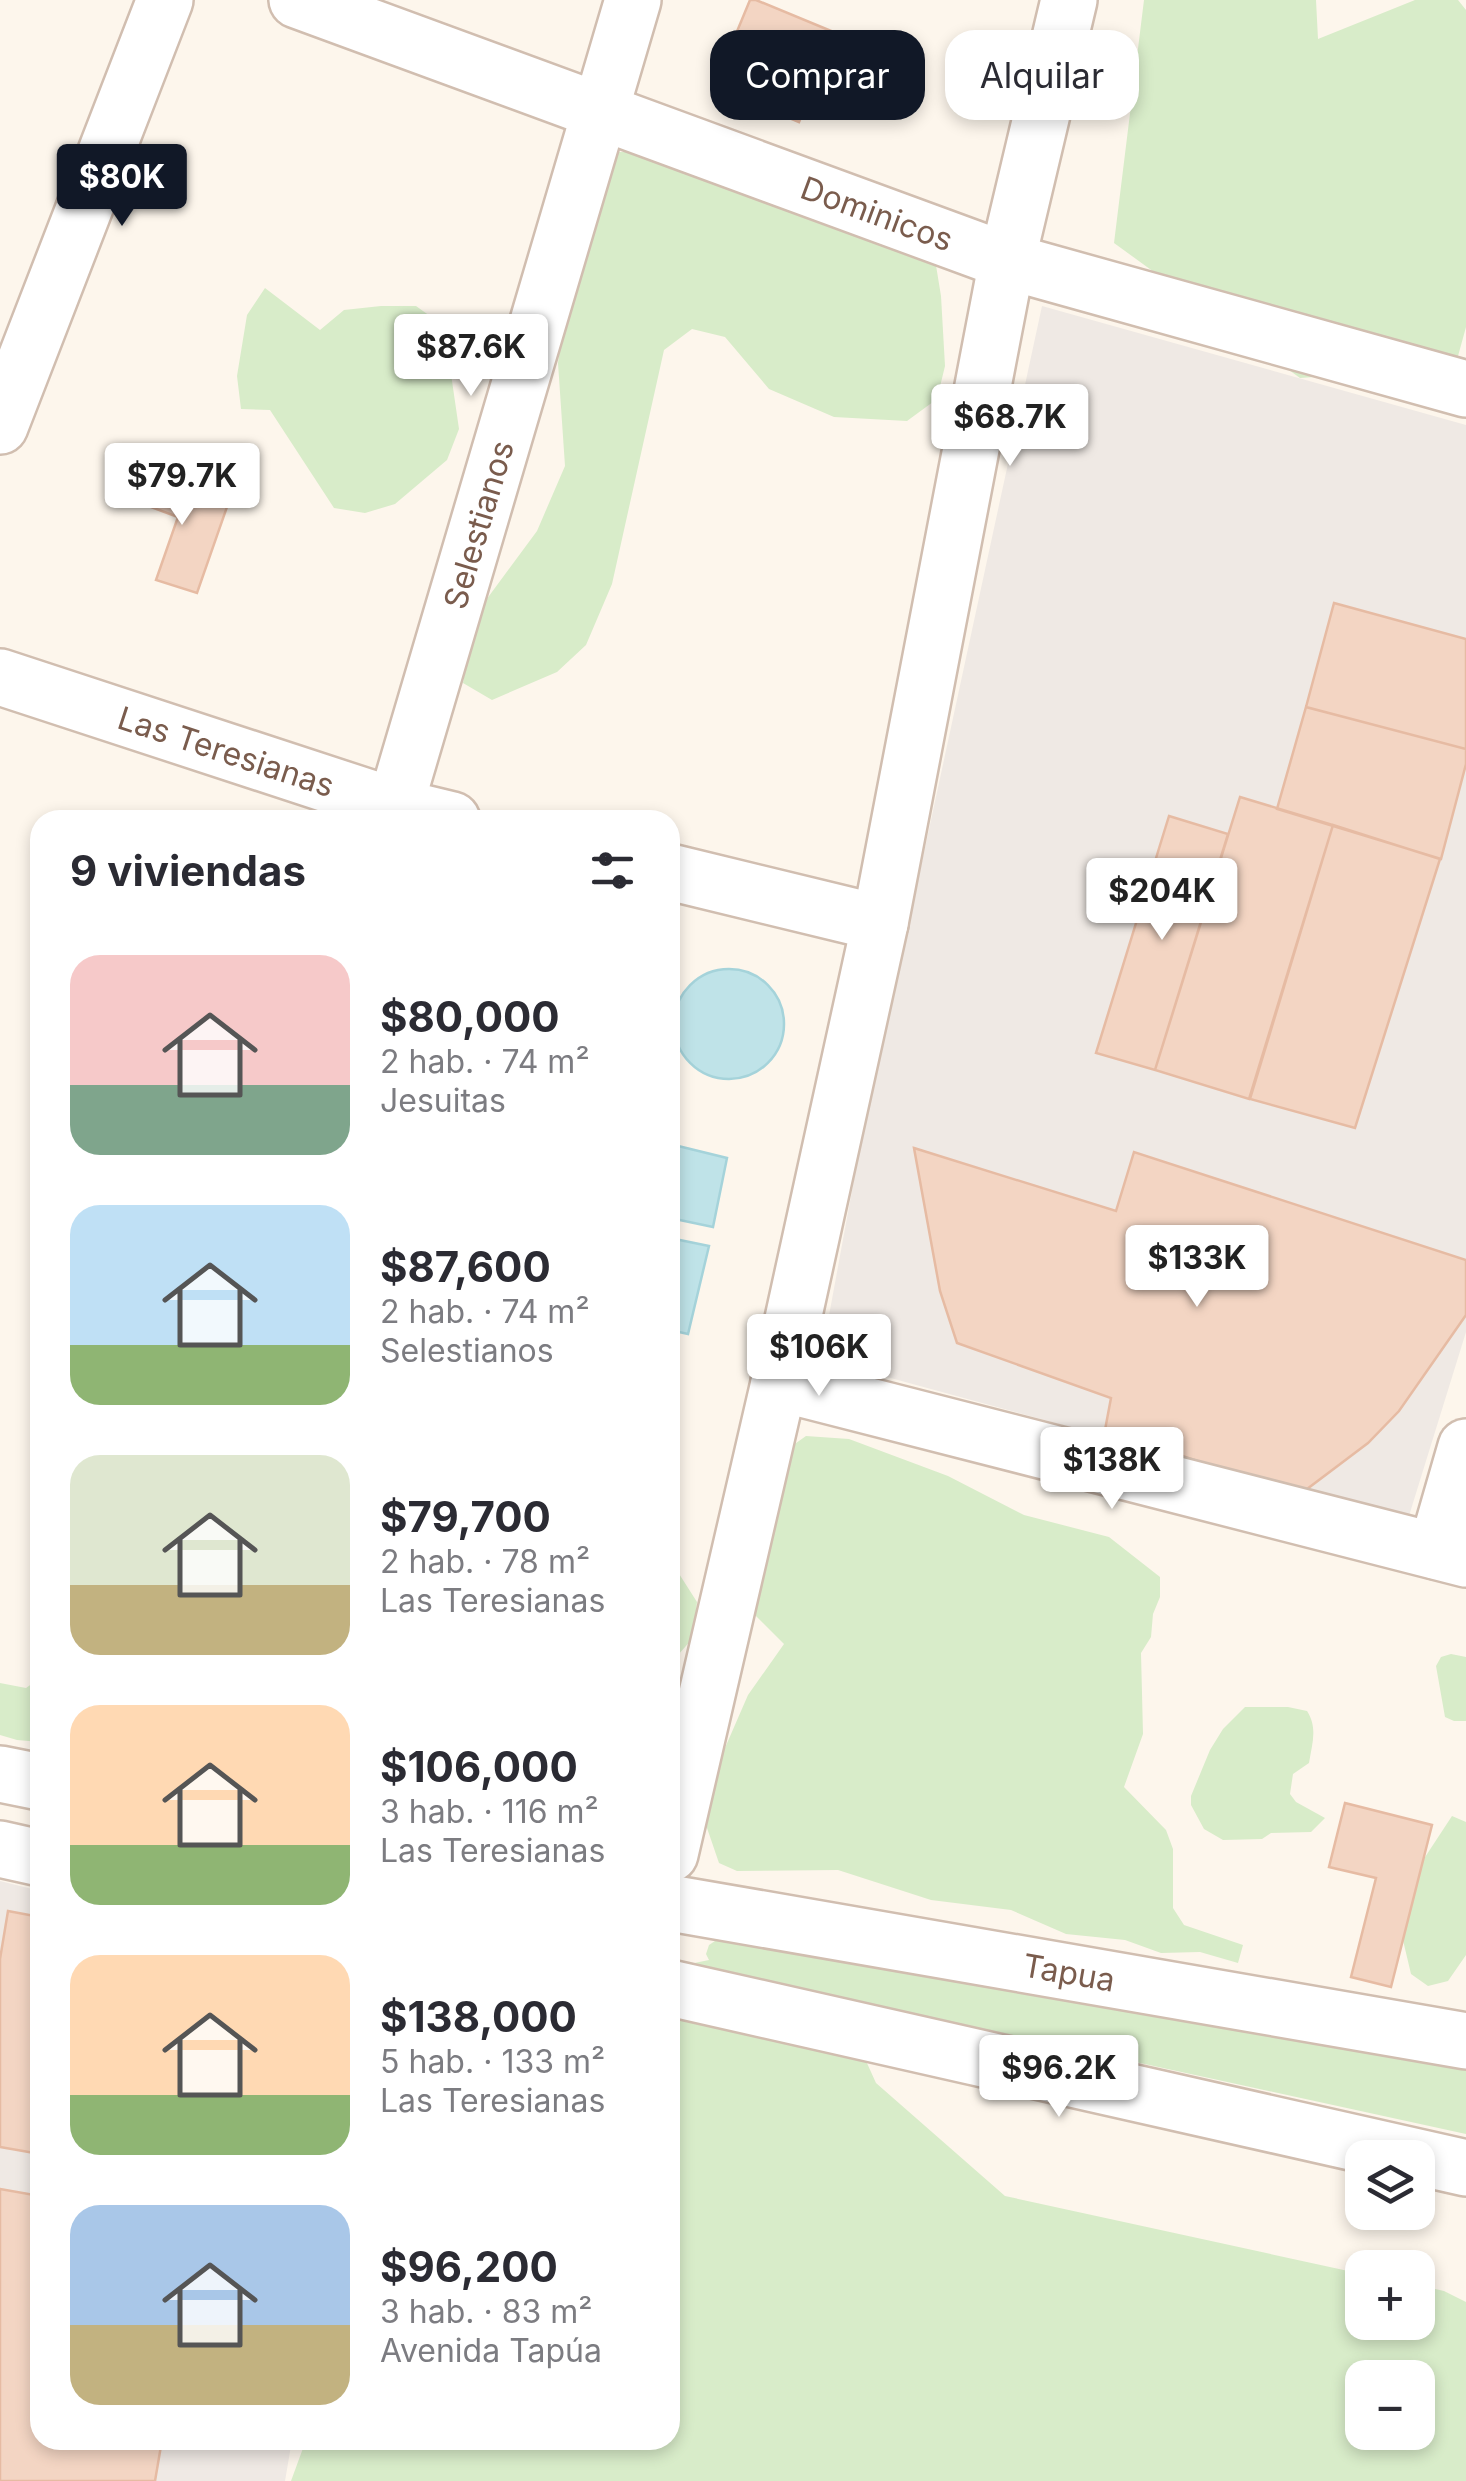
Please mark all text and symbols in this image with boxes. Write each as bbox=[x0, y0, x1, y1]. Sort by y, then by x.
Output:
chip: Comprar bbox=[710, 30, 925, 120]
chip: Alquilar bbox=[945, 30, 1139, 120]
pin: $80K bbox=[63, 144, 181, 229]
text: $80K bbox=[79, 157, 165, 196]
street label: Dominicos bbox=[796, 167, 958, 259]
pin: $87.6K bbox=[390, 314, 552, 399]
text: $87.6K bbox=[416, 327, 526, 366]
pin: $68.7K bbox=[929, 384, 1091, 469]
text: $68.7K bbox=[953, 397, 1067, 436]
street label: Selestianos bbox=[435, 436, 521, 613]
pin: $79.7K bbox=[101, 443, 263, 528]
text: $79.7K bbox=[127, 456, 237, 495]
street label: Las Teresianas bbox=[113, 697, 339, 805]
icon: filters bbox=[585, 843, 640, 898]
text: 9 viviendas bbox=[70, 845, 306, 896]
pin: $204K bbox=[1092, 858, 1232, 943]
text: $204K bbox=[1108, 871, 1216, 910]
text: $80,000 bbox=[380, 991, 560, 1042]
icon: home bbox=[150, 995, 270, 1115]
text: 2 hab. · 74 m² bbox=[380, 1042, 590, 1081]
text: Jesuitas bbox=[380, 1081, 506, 1120]
pin: $133K bbox=[1127, 1225, 1267, 1310]
text: $133K bbox=[1147, 1238, 1247, 1277]
text: $87,600 bbox=[380, 1241, 551, 1292]
icon: home bbox=[150, 1245, 270, 1365]
text: 2 hab. · 74 m² bbox=[380, 1292, 590, 1331]
pin: $106K bbox=[749, 1314, 889, 1399]
text: $106K bbox=[769, 1327, 869, 1366]
text: Selestianos bbox=[380, 1331, 554, 1370]
pin: $138K bbox=[1042, 1427, 1182, 1512]
text: $138K bbox=[1062, 1440, 1162, 1479]
text: $79,700 bbox=[380, 1491, 551, 1542]
icon: home bbox=[150, 1495, 270, 1615]
text: 2 hab. · 78 m² bbox=[380, 1542, 590, 1581]
text: Las Teresianas bbox=[380, 1581, 605, 1620]
text: $106,000 bbox=[380, 1741, 578, 1792]
icon: home bbox=[150, 1745, 270, 1865]
text: 3 hab. · 116 m² bbox=[380, 1792, 599, 1831]
text: Las Teresianas bbox=[380, 1831, 605, 1870]
street label: Tapua bbox=[1020, 1945, 1118, 1999]
text: $138,000 bbox=[380, 1991, 577, 2042]
icon: home bbox=[150, 1995, 270, 2115]
pin: $96.2K bbox=[978, 2035, 1140, 2120]
text: 5 hab. · 133 m² bbox=[380, 2042, 605, 2081]
text: $96.2K bbox=[1001, 2048, 1117, 2087]
text: Las Teresianas bbox=[380, 2081, 605, 2120]
map controls bbox=[1345, 2140, 1435, 2450]
button: layers bbox=[1345, 2140, 1435, 2230]
text: $96,200 bbox=[380, 2241, 558, 2292]
icon: home bbox=[150, 2245, 270, 2365]
button: + bbox=[1345, 2250, 1435, 2340]
text: 3 hab. · 83 m² bbox=[380, 2292, 592, 2331]
text: Avenida Tapúa bbox=[380, 2331, 602, 2370]
button: − bbox=[1345, 2360, 1435, 2450]

